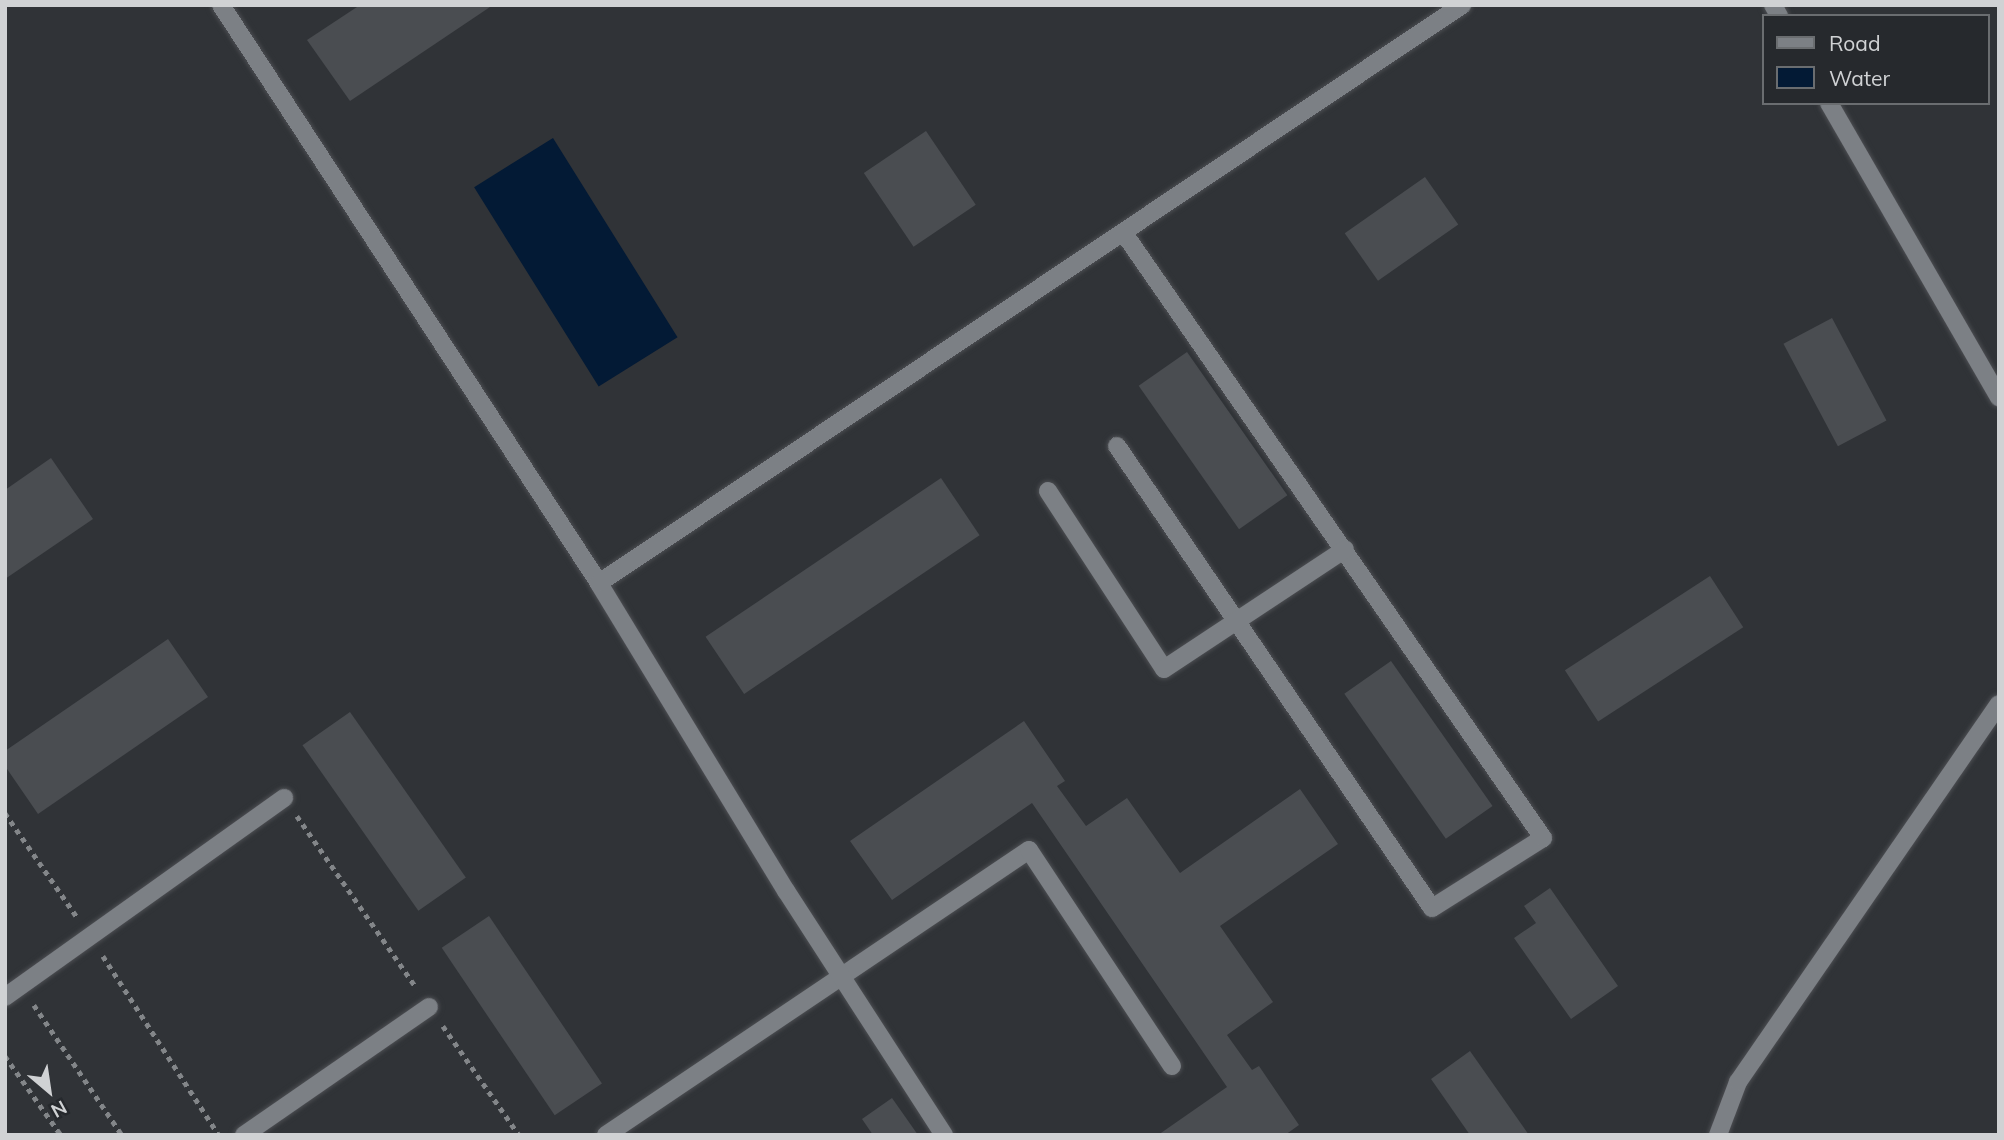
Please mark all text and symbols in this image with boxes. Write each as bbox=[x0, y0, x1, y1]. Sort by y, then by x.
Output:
legend bbox=[1762, 14, 1990, 105]
text: Road bbox=[1829, 30, 1880, 56]
text: Water bbox=[1829, 65, 1890, 91]
north arrow bbox=[14, 1056, 84, 1126]
text: N bbox=[47, 1095, 71, 1123]

